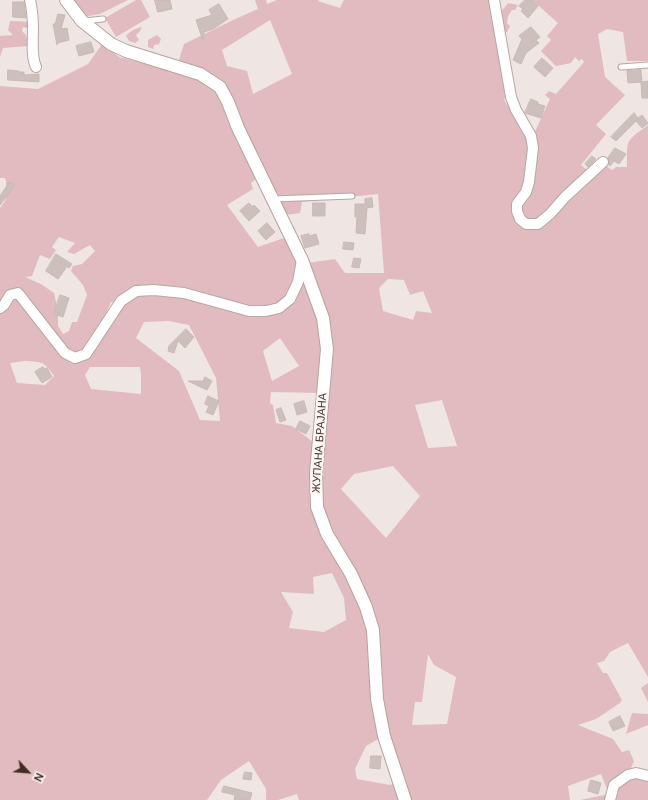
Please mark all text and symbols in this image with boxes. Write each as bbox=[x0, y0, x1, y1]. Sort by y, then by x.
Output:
street label: ЖУПАНА БРАЈАНА bbox=[310, 393, 330, 493]
north arrow bbox=[8, 752, 48, 792]
text: N bbox=[31, 771, 47, 784]

